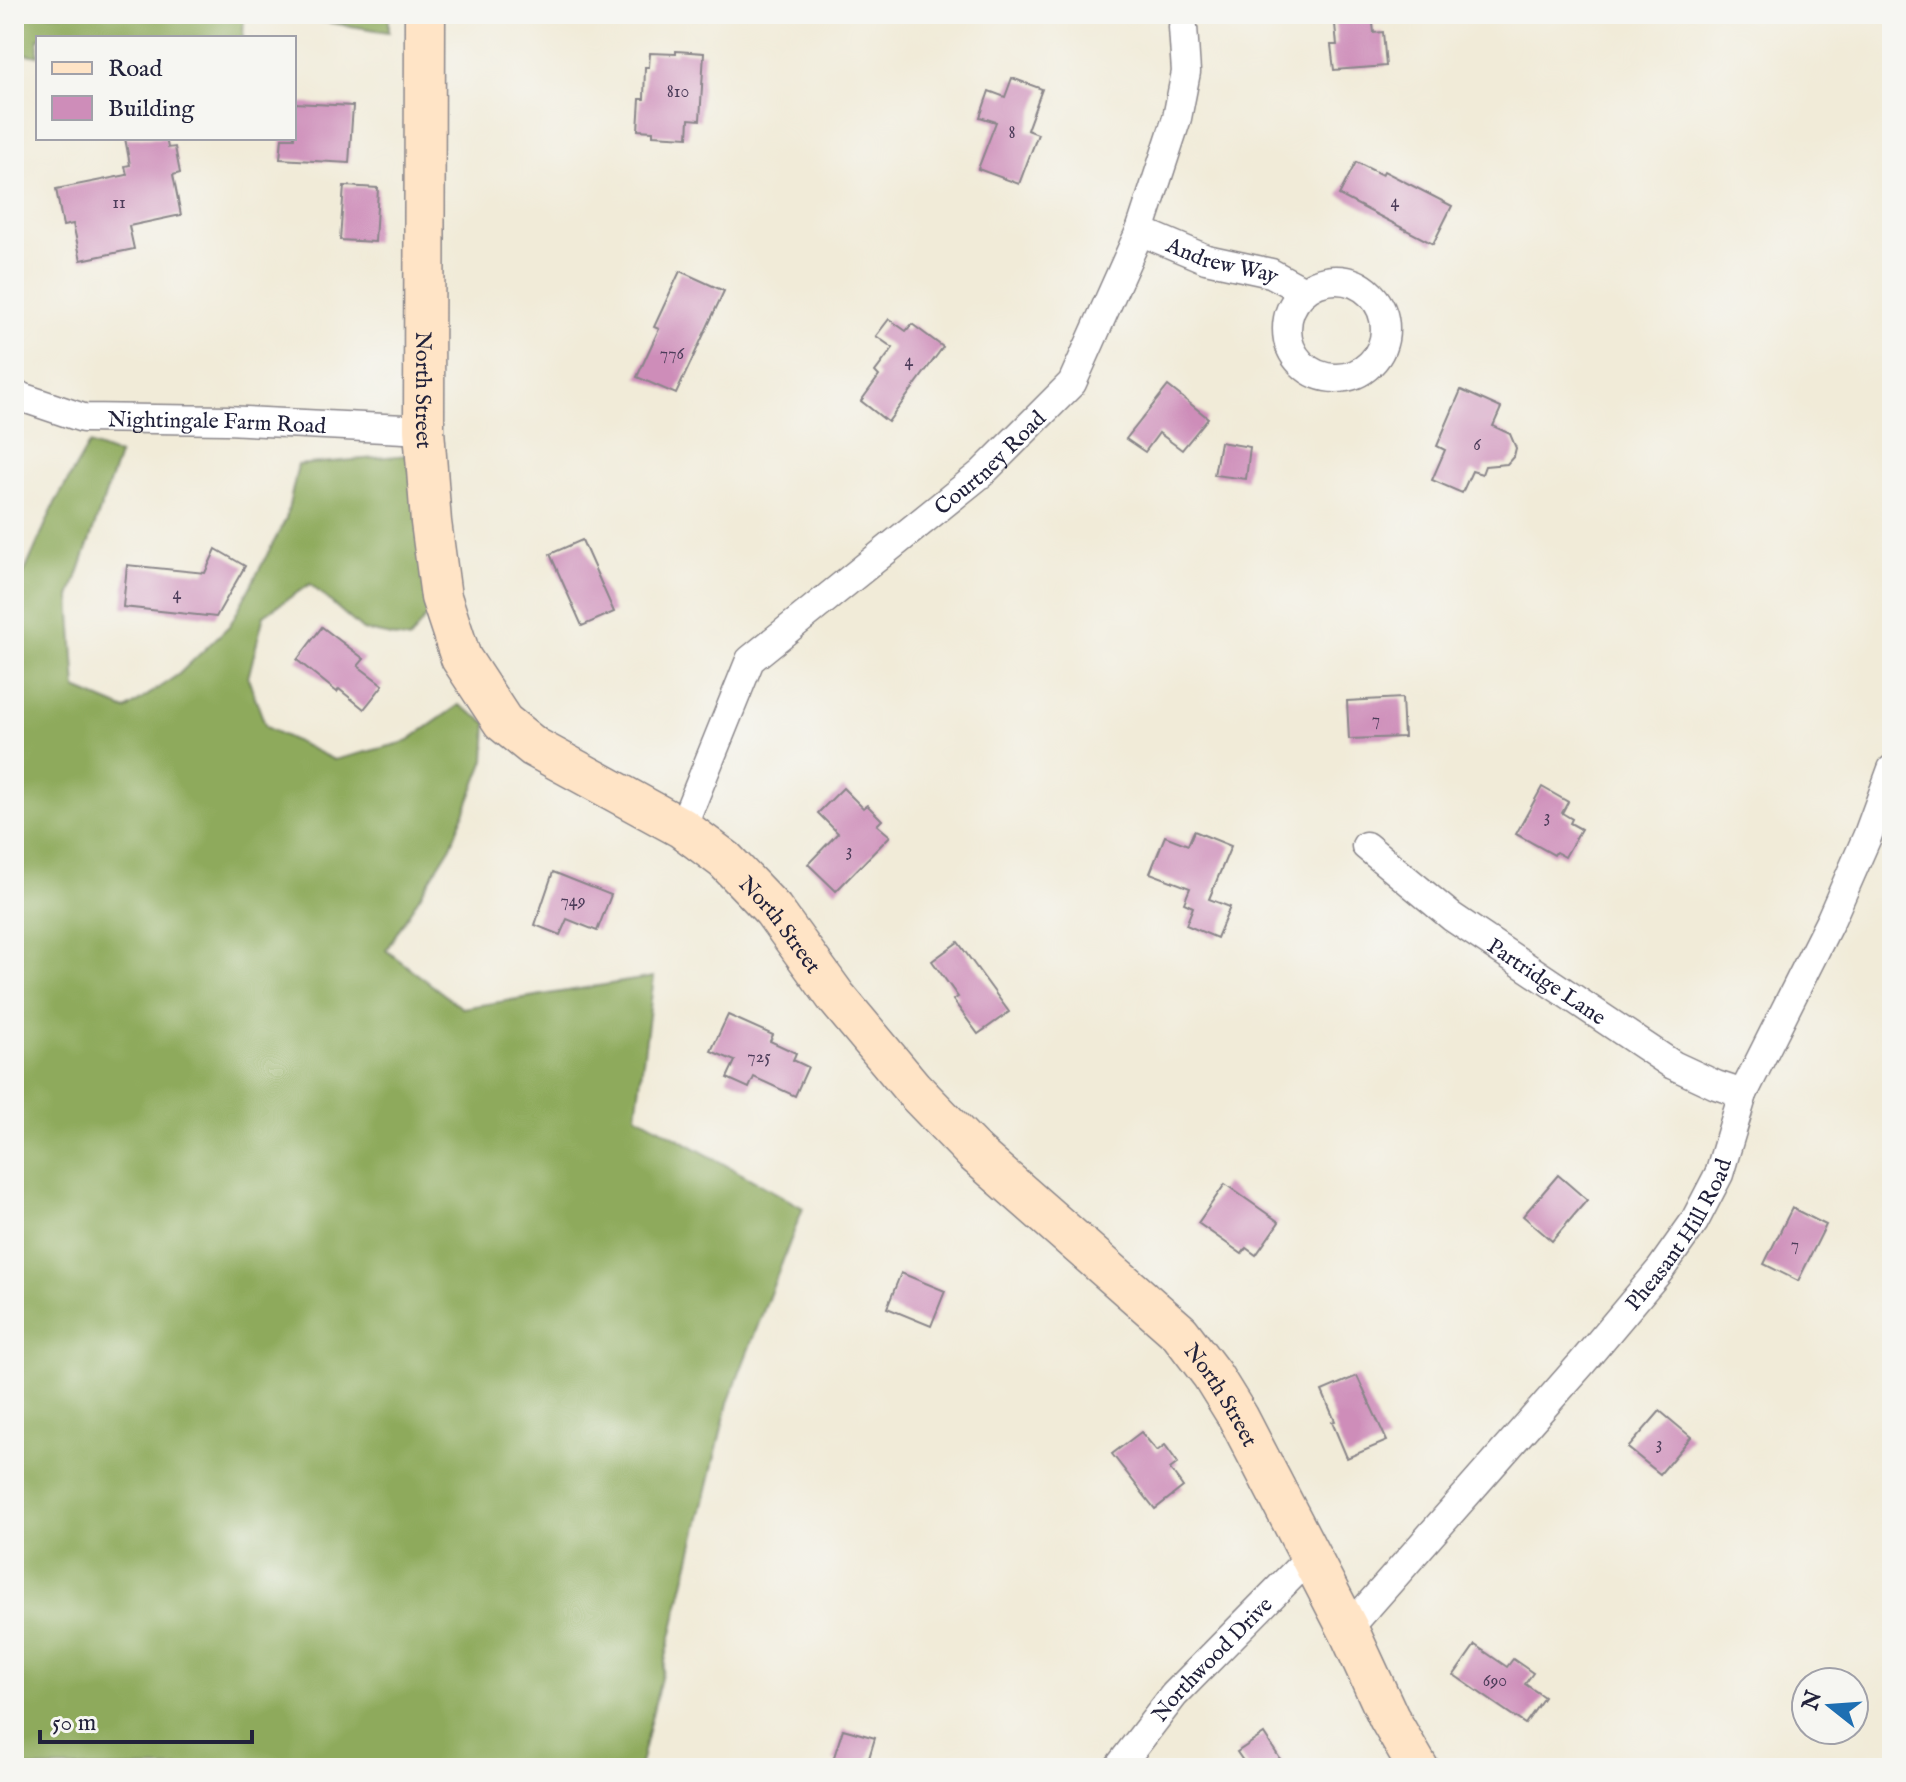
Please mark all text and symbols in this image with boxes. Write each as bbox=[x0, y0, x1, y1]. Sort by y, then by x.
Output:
legend bbox=[36, 36, 296, 140]
text: Road bbox=[108, 54, 162, 85]
house number: 810 bbox=[667, 81, 689, 104]
text: Building bbox=[108, 94, 195, 125]
house number: 8 bbox=[1008, 122, 1016, 145]
house number: 4 bbox=[1391, 191, 1400, 214]
house number: 11 bbox=[112, 192, 126, 215]
street label: Andrew Way bbox=[1161, 231, 1284, 291]
street label: North Street bbox=[408, 331, 437, 450]
house number: 776 bbox=[660, 343, 685, 366]
house number: 4 bbox=[905, 350, 914, 373]
street label: Courtney Road bbox=[929, 405, 1053, 522]
street label: Nightingale Farm Road bbox=[107, 406, 327, 441]
house number: 6 bbox=[1473, 434, 1481, 457]
house number: 4 bbox=[173, 583, 182, 606]
house number: 7 bbox=[1372, 709, 1380, 732]
house number: 3 bbox=[1544, 806, 1550, 829]
house number: 3 bbox=[846, 840, 852, 863]
street label: North Street bbox=[732, 871, 827, 980]
house number: 749 bbox=[560, 890, 586, 913]
street label: Partridge Lane bbox=[1481, 933, 1611, 1032]
house number: 725 bbox=[747, 1046, 771, 1069]
street label: Pheasant Hill Road bbox=[1620, 1155, 1739, 1317]
house number: 7 bbox=[1791, 1234, 1799, 1257]
street label: North Street bbox=[1177, 1338, 1263, 1452]
house number: 3 bbox=[1656, 1433, 1662, 1456]
street label: Northwood Drive bbox=[1146, 1591, 1279, 1728]
north arrow bbox=[1790, 1666, 1870, 1746]
house number: 690 bbox=[1483, 1670, 1507, 1693]
text: N bbox=[1796, 1688, 1829, 1715]
scale bar bbox=[40, 1694, 252, 1744]
text: 50 m bbox=[52, 1708, 96, 1739]

